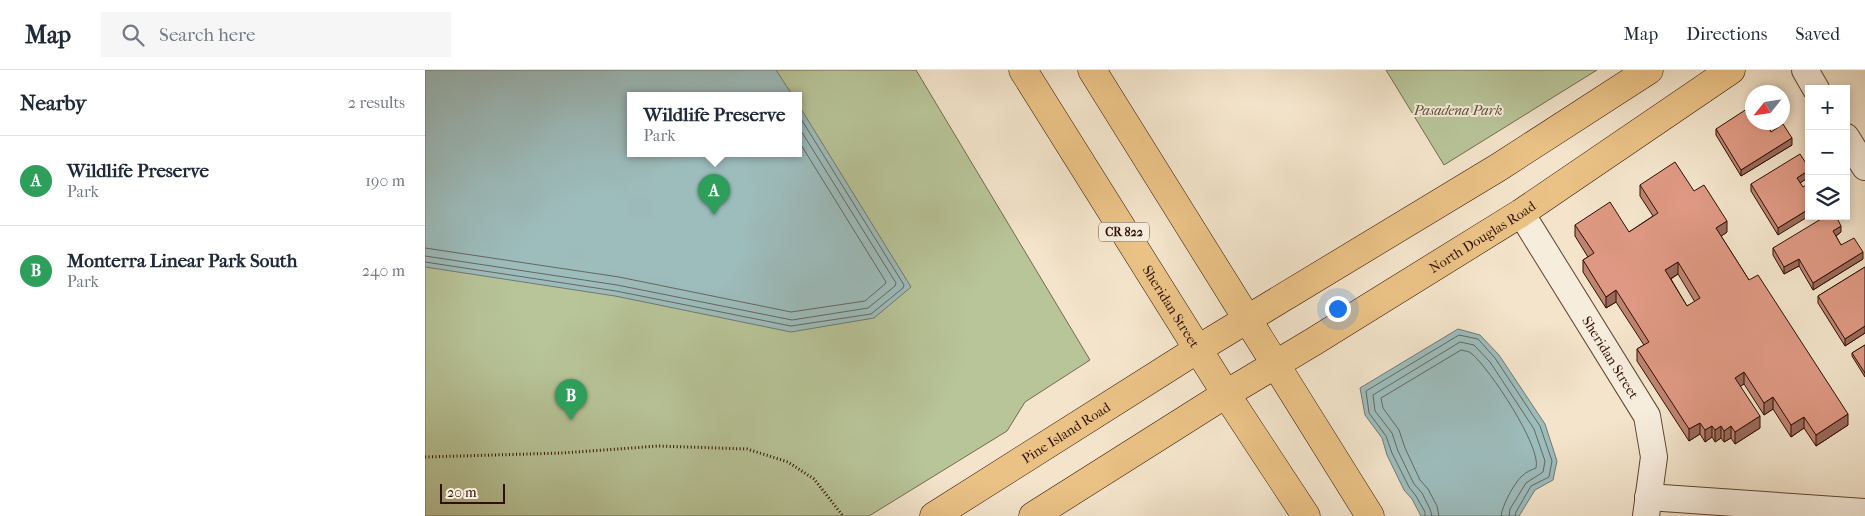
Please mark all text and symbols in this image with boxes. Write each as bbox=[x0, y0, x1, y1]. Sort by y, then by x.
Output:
search box bbox=[101, 12, 451, 57]
text: Map bbox=[25, 21, 71, 49]
icon: search bbox=[119, 21, 147, 49]
text: Search here bbox=[159, 24, 255, 46]
text: Map bbox=[1624, 24, 1658, 45]
text: Directions bbox=[1686, 24, 1767, 45]
text: Saved bbox=[1795, 24, 1840, 45]
north arrow bbox=[1745, 85, 1790, 130]
map controls bbox=[1805, 85, 1850, 220]
button: + bbox=[1805, 85, 1850, 130]
text: Nearby bbox=[20, 91, 86, 115]
popup bbox=[627, 92, 802, 157]
text: 2 results bbox=[348, 93, 405, 112]
park label: Pasadena Park bbox=[1413, 102, 1502, 119]
text: Wildlife Preserve bbox=[644, 104, 785, 126]
text: Park bbox=[644, 126, 675, 145]
button: − bbox=[1805, 130, 1850, 175]
text: Wildlife Preserve bbox=[67, 160, 209, 182]
text: A bbox=[31, 171, 41, 190]
text: 190 m bbox=[365, 171, 405, 190]
pin: A bbox=[698, 174, 730, 215]
button: layers bbox=[1805, 175, 1850, 220]
text: Park bbox=[67, 182, 99, 201]
street label: North Douglas Road bbox=[1426, 197, 1539, 277]
road number: CR 822 bbox=[1099, 222, 1149, 242]
text: Monterra Linear Park South bbox=[67, 250, 297, 272]
text: B bbox=[31, 261, 41, 280]
text: 240 m bbox=[362, 261, 405, 280]
street label: Sheridan Street bbox=[1138, 262, 1203, 351]
text: Park bbox=[67, 272, 99, 291]
your location bbox=[1325, 296, 1351, 322]
street label: Sheridan Street bbox=[1578, 313, 1642, 402]
pin: B bbox=[555, 379, 587, 420]
street label: Pine Island Road bbox=[1019, 399, 1114, 467]
scale bar bbox=[440, 481, 505, 504]
text: 20 m bbox=[447, 484, 477, 501]

